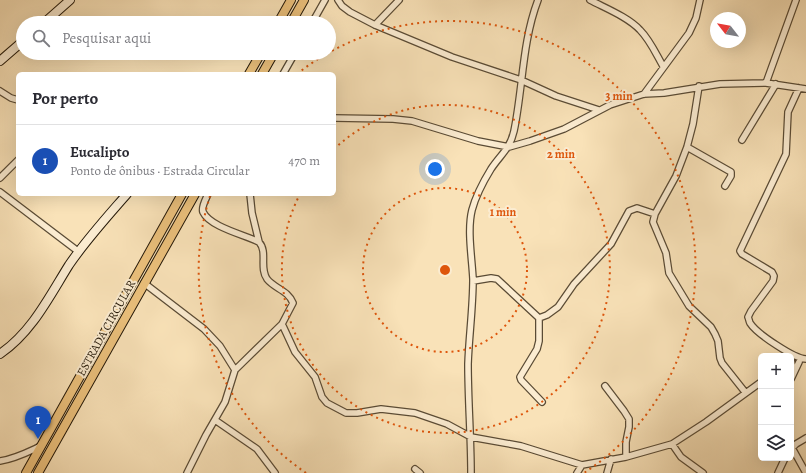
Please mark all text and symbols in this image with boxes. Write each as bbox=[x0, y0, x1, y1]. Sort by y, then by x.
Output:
north arrow bbox=[710, 12, 746, 48]
search box bbox=[16, 16, 336, 60]
icon: search bbox=[30, 27, 52, 49]
text: Pesquisar aqui bbox=[62, 28, 151, 48]
text: Por perto bbox=[32, 87, 98, 110]
text: 3 min bbox=[605, 88, 633, 104]
text: Eucalipto bbox=[70, 142, 130, 162]
text: 2 min bbox=[547, 146, 575, 162]
text: 1 bbox=[43, 152, 47, 169]
text: 470 m bbox=[288, 152, 320, 169]
your location bbox=[425, 159, 445, 179]
text: Ponto de ônibus · Estrada Circular bbox=[70, 162, 250, 179]
text: 1 min bbox=[490, 204, 517, 220]
centre of rings bbox=[438, 263, 452, 277]
street label: ESTRADA CIRCULAR bbox=[73, 277, 139, 379]
map controls bbox=[758, 353, 794, 461]
button: + bbox=[758, 353, 794, 389]
button: − bbox=[758, 389, 794, 425]
pin: 1 bbox=[25, 406, 51, 439]
button: layers bbox=[758, 425, 794, 461]

